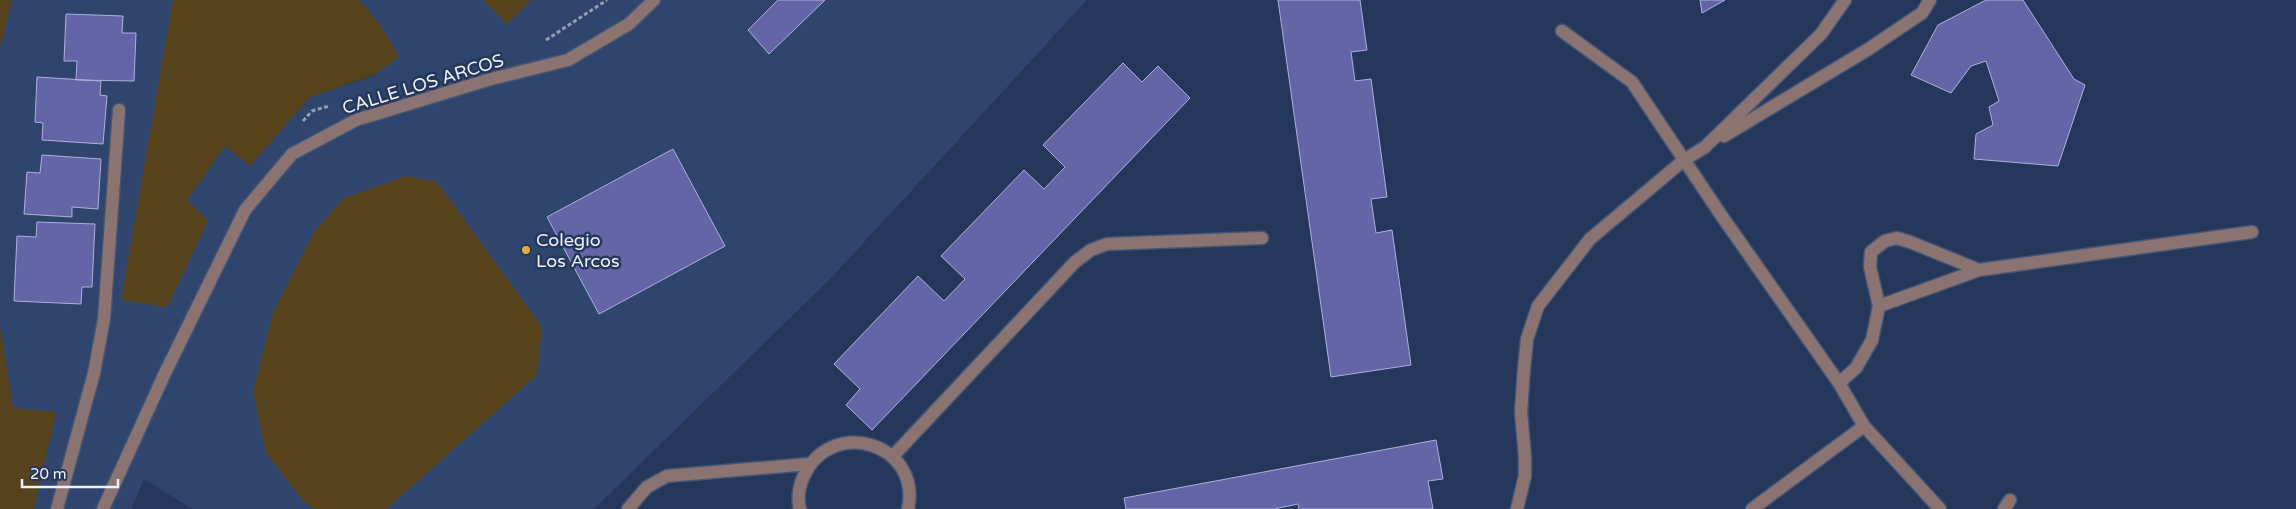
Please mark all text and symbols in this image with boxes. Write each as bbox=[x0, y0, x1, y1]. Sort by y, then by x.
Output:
street label: CALLE LOS ARCOS bbox=[340, 49, 506, 119]
place label: Colegio Los Arcos bbox=[536, 229, 620, 272]
marker: Colegio Los Arcos bbox=[520, 244, 532, 256]
scale bar bbox=[22, 456, 119, 488]
text: 20 m bbox=[30, 465, 67, 483]

